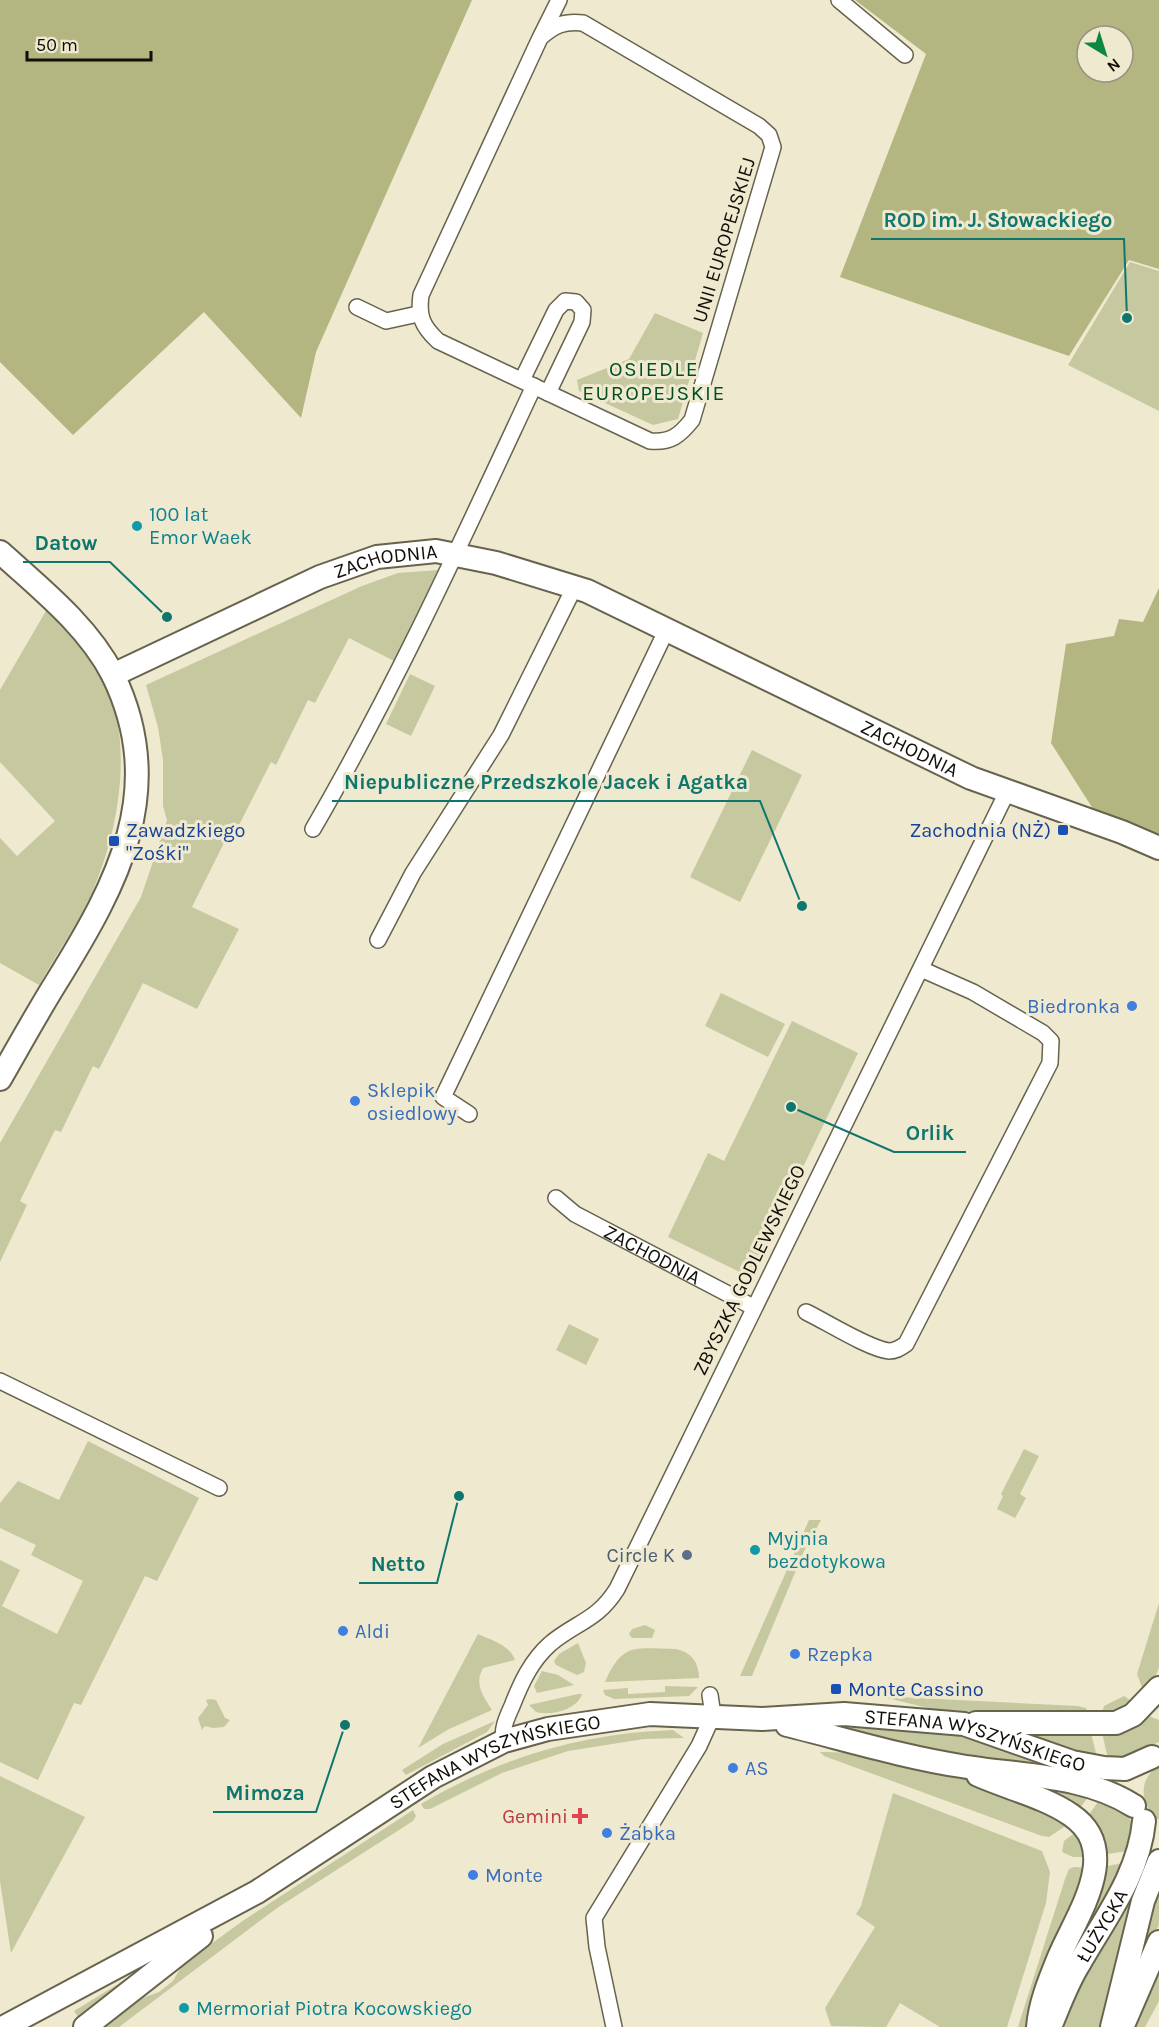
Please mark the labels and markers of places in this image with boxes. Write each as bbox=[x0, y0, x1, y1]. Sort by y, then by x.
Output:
callout: ROD im. J. Słowackiego bbox=[871, 200, 1124, 239]
place label: 100 lat Emor Waek bbox=[149, 503, 252, 549]
marker: 100 lat Emor Waek bbox=[130, 519, 144, 533]
callout: Datow bbox=[23, 523, 110, 562]
callout: Niepubliczne Przedszkole Jacek i Agatka bbox=[332, 762, 760, 801]
place label: Zawadzkiego "Zośki" bbox=[126, 819, 245, 865]
place label: Zachodnia (NŻ) bbox=[909, 819, 1051, 842]
marker: Zachodnia (NŻ) bbox=[1056, 823, 1070, 837]
marker: Zawadzkiego "Zośki" bbox=[107, 834, 121, 848]
place label: Biedronka bbox=[1027, 995, 1120, 1018]
marker: Biedronka bbox=[1125, 999, 1139, 1013]
place label: Sklepik osiedlowy bbox=[367, 1079, 457, 1125]
marker: Sklepik osiedlowy bbox=[348, 1094, 362, 1108]
callout: Orlik bbox=[894, 1113, 966, 1152]
place label: Myjnia bezdotykowa bbox=[767, 1527, 886, 1573]
marker: Myjnia bezdotykowa bbox=[748, 1543, 762, 1557]
callout: Netto bbox=[359, 1544, 437, 1583]
place label: Circle K bbox=[606, 1544, 675, 1567]
marker: Circle K bbox=[680, 1548, 694, 1562]
place label: Aldi bbox=[355, 1620, 390, 1643]
marker: Aldi bbox=[336, 1624, 350, 1638]
place label: Rzepka bbox=[807, 1643, 873, 1666]
marker: Rzepka bbox=[788, 1647, 802, 1661]
place label: Monte Cassino bbox=[848, 1678, 984, 1701]
marker: Monte Cassino bbox=[829, 1682, 843, 1696]
place label: AS bbox=[745, 1757, 769, 1780]
marker: AS bbox=[726, 1761, 740, 1775]
callout: Mimoza bbox=[213, 1773, 316, 1812]
place label: Gemini bbox=[502, 1805, 568, 1828]
marker: Gemini bbox=[573, 1809, 587, 1823]
place label: Żabka bbox=[619, 1822, 676, 1845]
marker: Żabka bbox=[600, 1826, 614, 1840]
place label: Monte bbox=[485, 1864, 543, 1887]
marker: Monte bbox=[466, 1868, 480, 1882]
place label: Mermoriał Piotra Kocowskiego bbox=[196, 1997, 472, 2020]
marker: Mermoriał Piotra Kocowskiego bbox=[177, 2001, 191, 2015]

